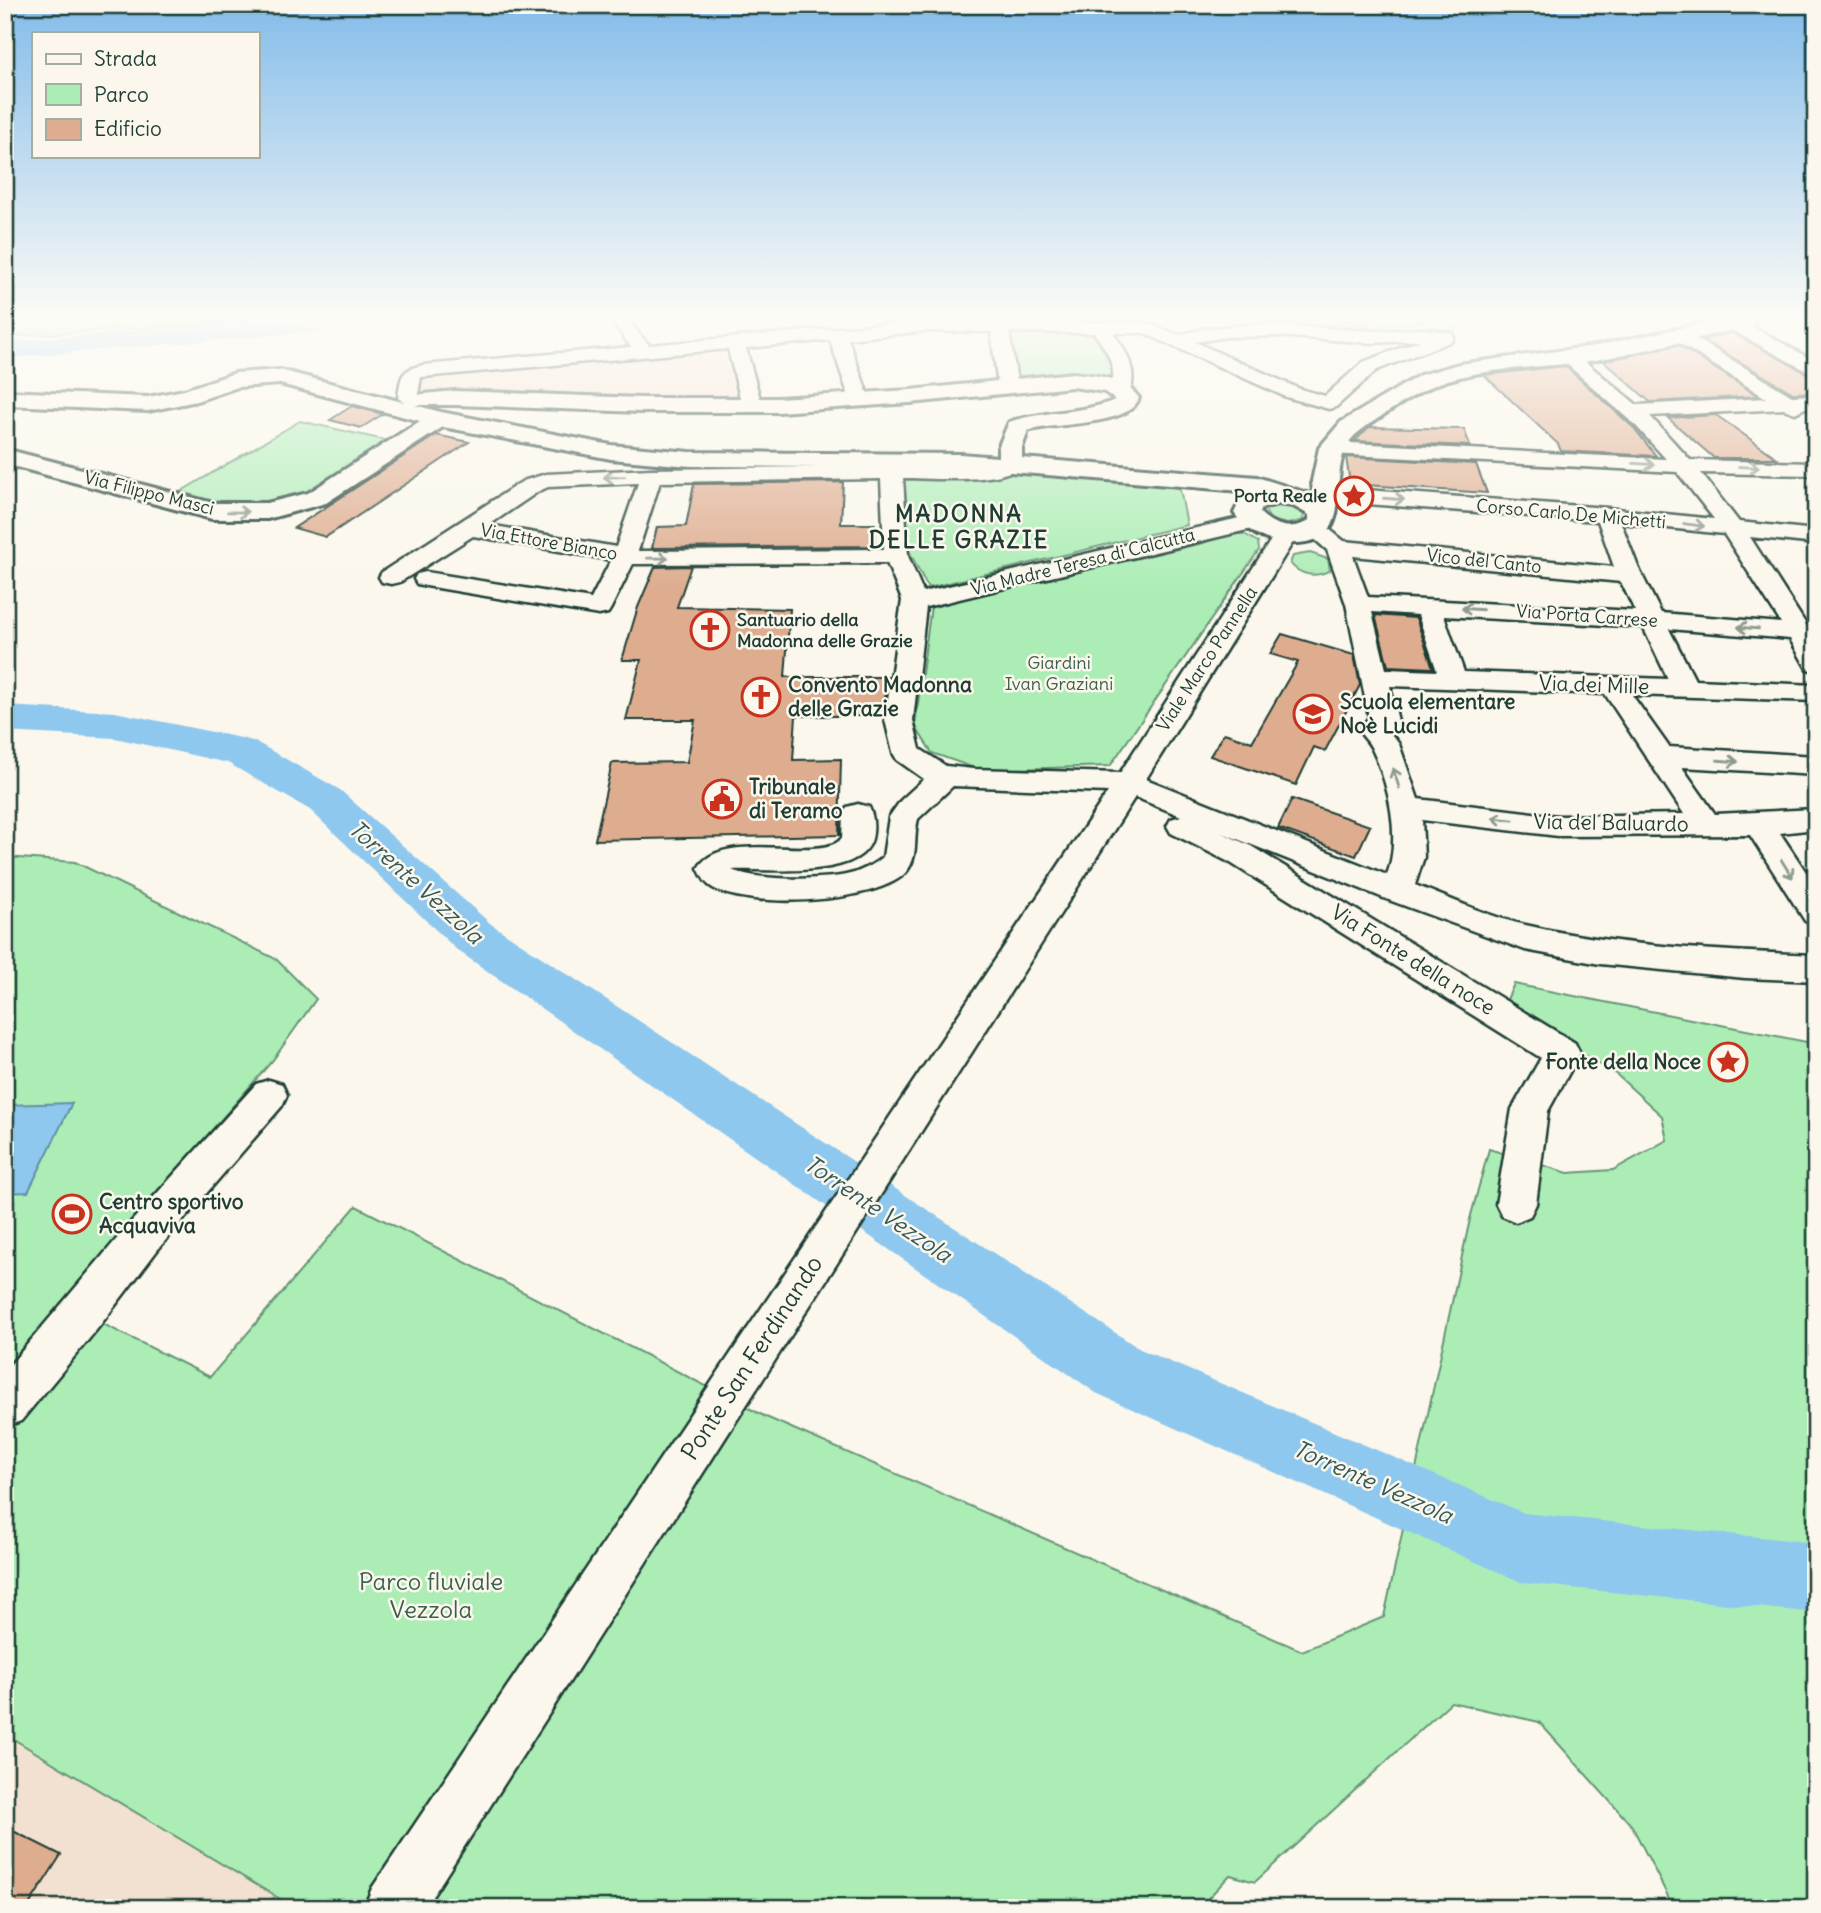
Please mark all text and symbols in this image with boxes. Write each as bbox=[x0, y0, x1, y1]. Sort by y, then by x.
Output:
legend bbox=[32, 32, 259, 158]
text: Strada bbox=[94, 45, 157, 72]
text: Parco bbox=[94, 81, 149, 108]
text: Edificio bbox=[94, 115, 162, 142]
one-way arrow bbox=[1632, 458, 1655, 471]
one-way arrow bbox=[1738, 460, 1761, 473]
street label: Via Filippo Masci bbox=[82, 465, 217, 520]
one-way arrow bbox=[603, 471, 626, 484]
place icon: Porta Reale bbox=[1333, 475, 1375, 517]
place label: Porta Reale bbox=[1234, 484, 1327, 507]
one-way arrow bbox=[1382, 493, 1405, 506]
street label: Corso Carlo De Michetti bbox=[1475, 494, 1667, 533]
district label: MADONNA DELLE GRAZIE bbox=[869, 499, 1049, 554]
one-way arrow bbox=[226, 505, 249, 518]
street label: Via Ettore Bianco bbox=[479, 518, 619, 565]
one-way arrow bbox=[1682, 519, 1705, 532]
street label: Via Madre Teresa di Calcutta bbox=[969, 523, 1197, 600]
street label: Vico del Canto bbox=[1425, 543, 1543, 578]
one-way arrow bbox=[646, 551, 669, 565]
street label: Viale Marco Pannella bbox=[1151, 582, 1262, 736]
street label: Via Porta Carrese bbox=[1515, 599, 1659, 632]
one-way arrow bbox=[1461, 602, 1484, 615]
place label: Santuario della Madonna delle Grazie bbox=[737, 608, 913, 652]
church icon: Santuario della Madonna delle Grazie bbox=[689, 609, 731, 651]
one-way arrow bbox=[1737, 622, 1760, 635]
park label: Giardini Ivan Graziani bbox=[1005, 651, 1113, 695]
street label: Via dei Mille bbox=[1538, 669, 1650, 700]
place label: Convento Madonna delle Grazie bbox=[788, 671, 972, 722]
church icon: Convento Madonna delle Grazie bbox=[740, 676, 782, 718]
place label: Scuola elementare Noè Lucidi bbox=[1340, 688, 1515, 739]
school or university icon: Scuola elementare Noè Lucidi bbox=[1292, 693, 1334, 735]
one-way arrow bbox=[1717, 754, 1740, 767]
one-way arrow bbox=[1389, 767, 1402, 789]
place label: Tribunale di Teramo bbox=[749, 773, 843, 824]
public building icon: Tribunale di Teramo bbox=[701, 778, 743, 820]
street label: Via del Baluardo bbox=[1533, 808, 1689, 837]
one-way arrow bbox=[1492, 813, 1515, 826]
water label: Torrente Vezzola bbox=[343, 814, 491, 951]
one-way arrow bbox=[1781, 858, 1795, 878]
street label: Via Fonte della noce bbox=[1326, 898, 1500, 1021]
place icon: Fonte della Noce bbox=[1707, 1041, 1749, 1083]
place label: Fonte della Noce bbox=[1545, 1048, 1701, 1075]
water label: Torrente Vezzola bbox=[799, 1149, 959, 1270]
place label: Centro sportivo Acquaviva bbox=[99, 1188, 244, 1239]
sports icon: Centro sportivo Acquaviva bbox=[51, 1193, 93, 1235]
street label: Ponte San Ferdinando bbox=[674, 1250, 828, 1465]
water label: Torrente Vezzola bbox=[1289, 1433, 1459, 1530]
park label: Parco fluviale Vezzola bbox=[359, 1566, 503, 1624]

